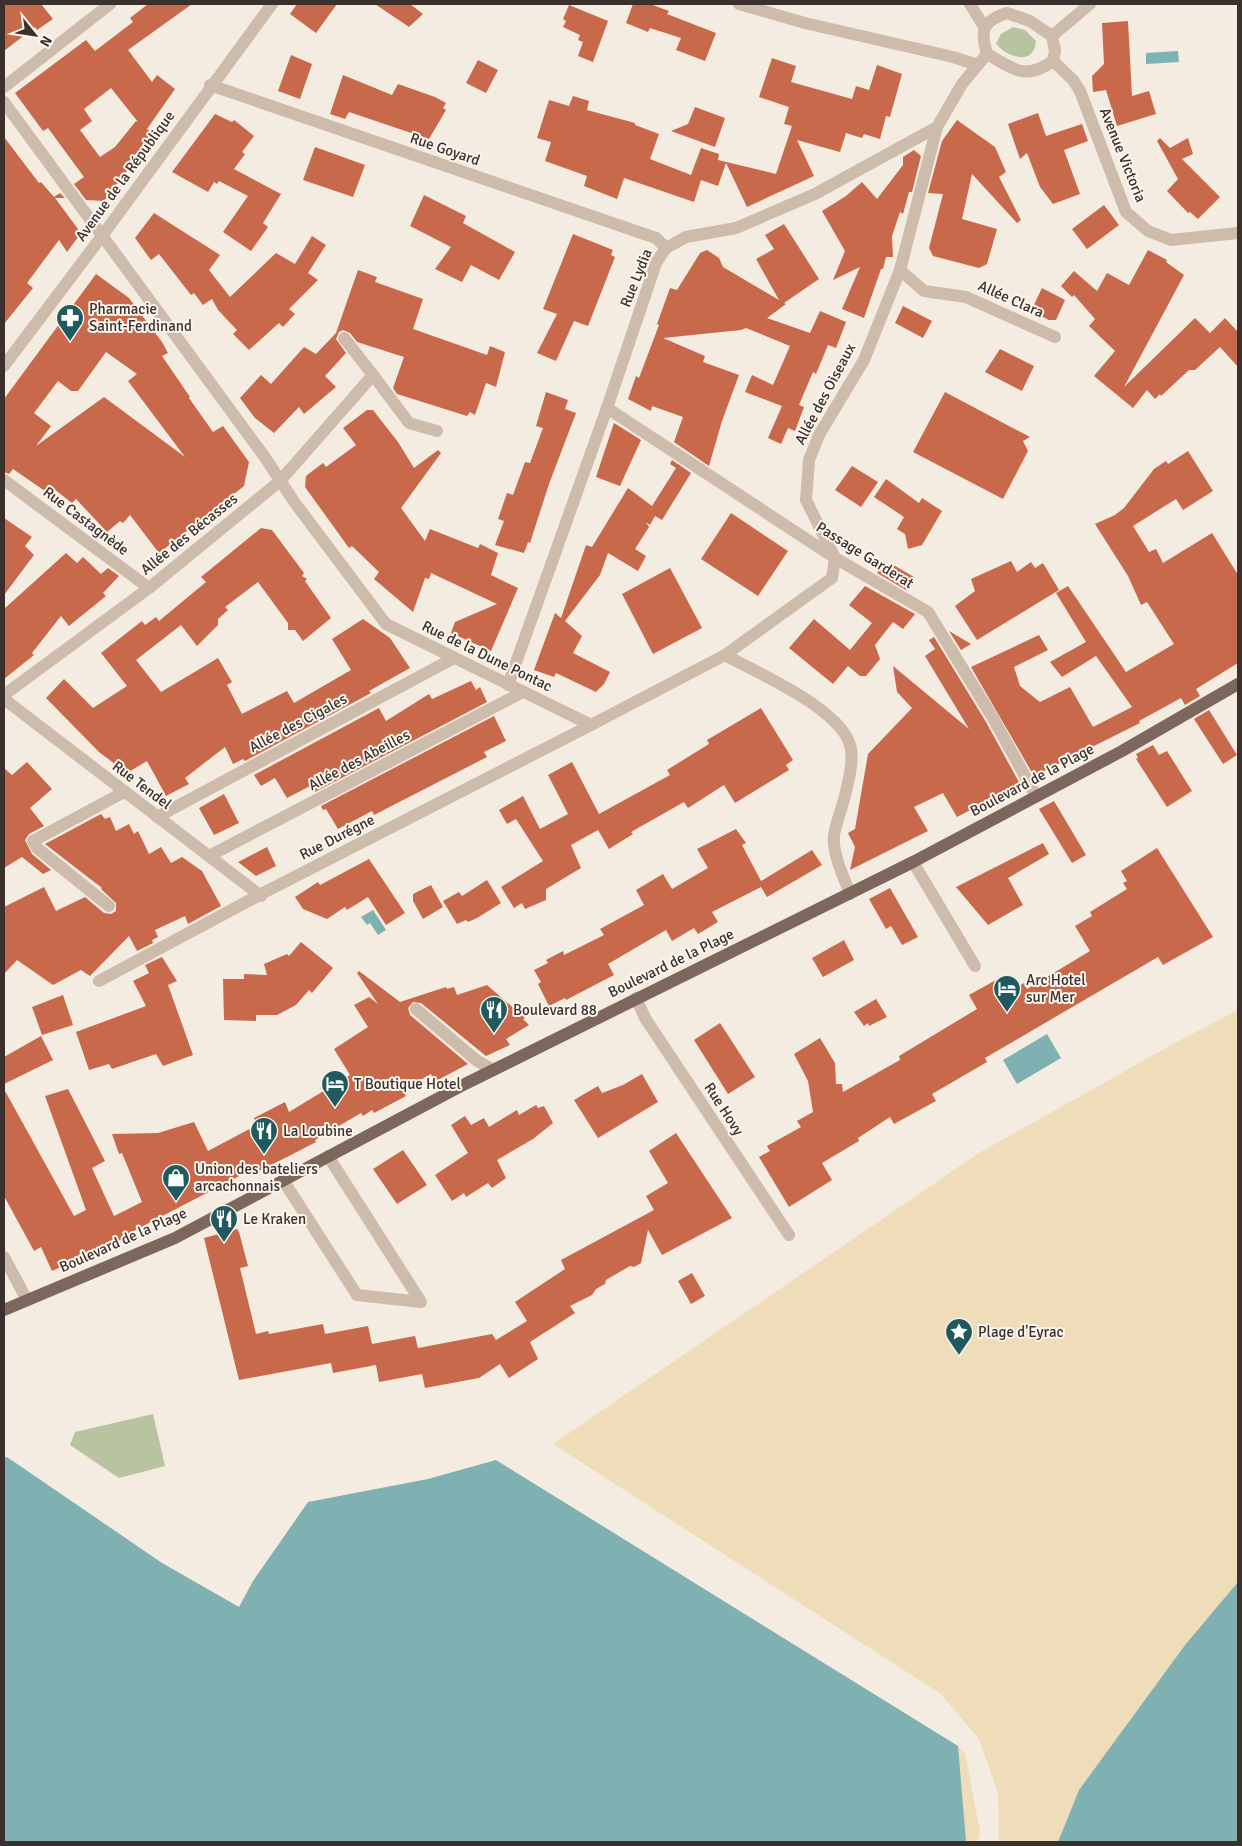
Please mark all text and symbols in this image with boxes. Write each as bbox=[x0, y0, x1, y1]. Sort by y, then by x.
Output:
north arrow bbox=[10, 10, 60, 60]
text: N bbox=[36, 33, 56, 50]
street label: Avenue Victoria bbox=[1096, 105, 1150, 205]
street label: Avenue de la République bbox=[72, 107, 178, 245]
street label: Rue Goyard bbox=[408, 129, 482, 169]
street label: Rue Lydia bbox=[616, 246, 656, 310]
street label: Allée Clara bbox=[975, 277, 1047, 321]
place label: Pharmacie Saint-Ferdinand bbox=[89, 300, 192, 335]
pharmacy icon: Pharmacie Saint-Ferdinand bbox=[55, 303, 85, 342]
street label: Allée des Oiseaux bbox=[791, 340, 859, 448]
street label: Rue Castagnède bbox=[40, 483, 132, 559]
street label: Allée des Bécasses bbox=[137, 489, 241, 579]
street label: Passage Garderat bbox=[813, 518, 917, 592]
street label: Rue de la Dune Pontac bbox=[419, 617, 555, 695]
street label: Allée des Cigales bbox=[246, 689, 350, 756]
street label: Allée des Abeilles bbox=[305, 725, 413, 794]
street label: Boulevard de la Plage bbox=[967, 740, 1097, 820]
street label: Rue Tendel bbox=[109, 757, 175, 813]
street label: Rue Durégne bbox=[296, 810, 378, 864]
street label: Boulevard de la Plage bbox=[605, 925, 737, 1001]
place label: Arc Hotel sur Mer bbox=[1026, 971, 1086, 1006]
hotel icon: Arc Hotel sur Mer bbox=[992, 974, 1022, 1013]
restaurant icon: Boulevard 88 bbox=[479, 995, 509, 1034]
place label: Boulevard 88 bbox=[513, 1001, 597, 1019]
hotel icon: T Boutique Hotel bbox=[320, 1069, 350, 1108]
place label: T Boutique Hotel bbox=[354, 1075, 461, 1093]
street label: Rue Hovy bbox=[700, 1079, 748, 1139]
restaurant icon: La Loubine bbox=[249, 1116, 279, 1155]
place label: La Loubine bbox=[283, 1122, 353, 1140]
place label: Union des bateliers arcachonnais bbox=[195, 1160, 318, 1195]
shop icon: Union des bateliers arcachonnais bbox=[161, 1163, 191, 1202]
street label: Boulevard de la Plage bbox=[56, 1204, 190, 1276]
restaurant icon: Le Kraken bbox=[209, 1204, 239, 1243]
place label: Le Kraken bbox=[243, 1210, 306, 1228]
place icon: Plage d'Eyrac bbox=[944, 1317, 974, 1356]
place label: Plage d'Eyrac bbox=[978, 1323, 1064, 1341]

